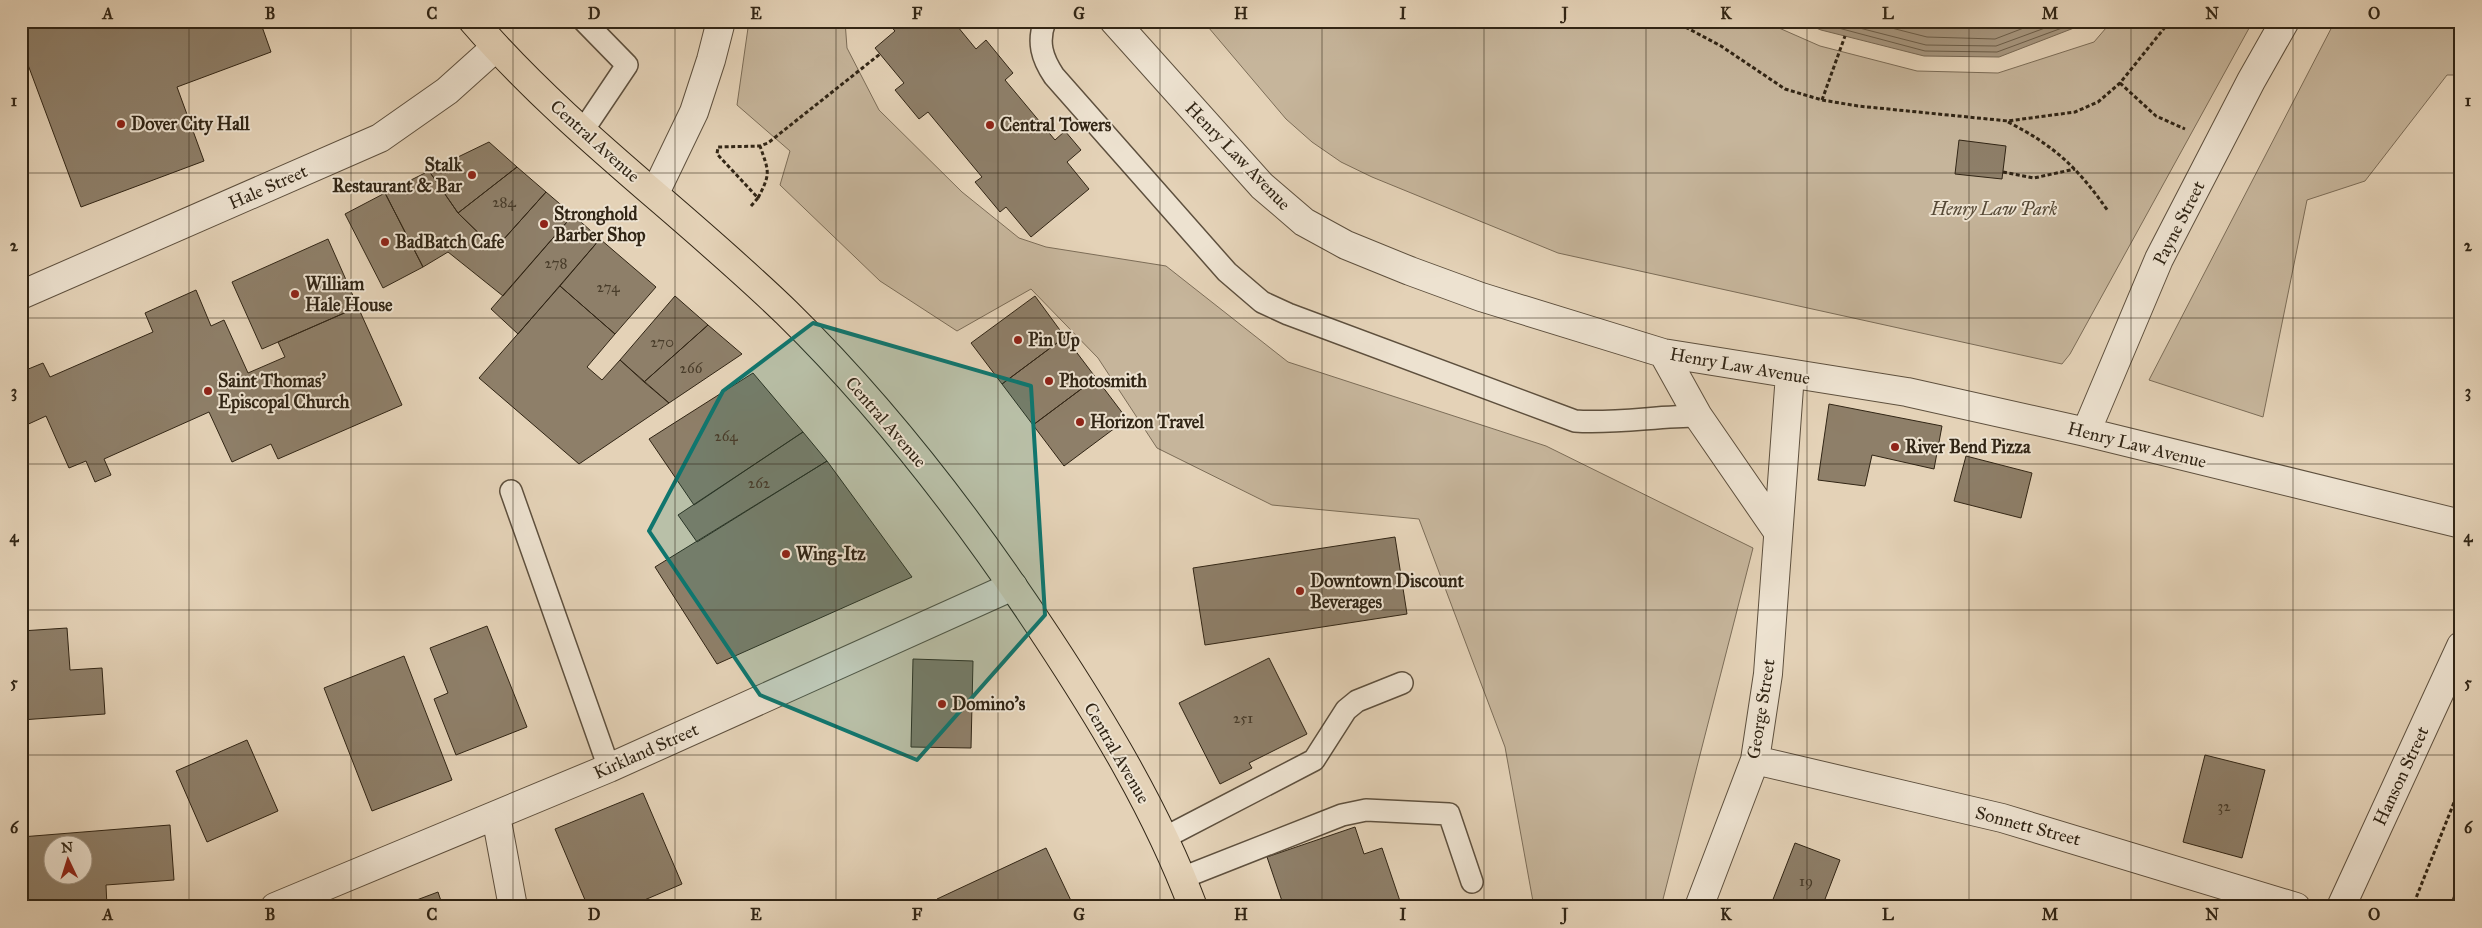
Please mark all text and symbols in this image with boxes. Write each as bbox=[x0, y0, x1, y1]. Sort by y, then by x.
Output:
text: A bbox=[102, 4, 114, 23]
text: B bbox=[265, 4, 275, 23]
text: C bbox=[427, 4, 438, 23]
text: D bbox=[588, 4, 601, 23]
text: E bbox=[750, 4, 762, 23]
text: F bbox=[912, 4, 923, 23]
text: G bbox=[1073, 4, 1085, 23]
text: H bbox=[1234, 4, 1248, 23]
text: I bbox=[1400, 4, 1407, 23]
text: J bbox=[1560, 4, 1569, 24]
text: K bbox=[1720, 4, 1732, 23]
text: L bbox=[1882, 4, 1894, 23]
text: M bbox=[2042, 4, 2059, 23]
text: N bbox=[2205, 4, 2219, 23]
text: O bbox=[2368, 4, 2380, 23]
text: 1 bbox=[11, 91, 18, 110]
text: 1 bbox=[2465, 91, 2472, 110]
street label: Central Avenue bbox=[546, 95, 644, 187]
street label: Henry Law Avenue bbox=[1181, 97, 1295, 215]
place label: Dover City Hall bbox=[131, 113, 251, 136]
place label: Central Towers bbox=[1000, 114, 1112, 136]
marker: Dover City Hall bbox=[115, 118, 127, 130]
marker: Central Towers bbox=[984, 119, 996, 131]
place label: Stalk Restaurant & Bar bbox=[332, 154, 463, 197]
street label: Hale Street bbox=[225, 160, 311, 214]
marker: Stalk Restaurant & Bar bbox=[466, 169, 478, 181]
street label: Payne Street bbox=[2148, 177, 2210, 269]
house number: 284 bbox=[492, 193, 517, 211]
park label: Henry Law Park bbox=[1930, 198, 2057, 220]
place label: Stronghold Barber Shop bbox=[554, 203, 646, 247]
marker: Stronghold Barber Shop bbox=[538, 218, 550, 230]
place label: BadBatch Cafe bbox=[395, 231, 505, 253]
text: 2 bbox=[10, 236, 19, 255]
marker: BadBatch Cafe bbox=[379, 236, 391, 248]
text: 2 bbox=[2464, 236, 2473, 255]
house number: 278 bbox=[545, 254, 568, 272]
place label: William Hale House bbox=[305, 273, 393, 316]
house number: 274 bbox=[596, 278, 620, 296]
marker: William Hale House bbox=[289, 288, 301, 300]
place label: Pin Up bbox=[1028, 329, 1080, 352]
house number: 270 bbox=[650, 333, 674, 351]
marker: Pin Up bbox=[1012, 334, 1024, 346]
street label: Henry Law Avenue bbox=[1668, 343, 1812, 389]
house number: 266 bbox=[680, 359, 704, 377]
place label: Saint Thomas' Episcopal Church bbox=[218, 370, 351, 414]
place label: Photosmith bbox=[1059, 370, 1148, 392]
street label: Central Avenue bbox=[841, 372, 931, 472]
marker: Photosmith bbox=[1043, 375, 1055, 387]
text: 3 bbox=[11, 382, 17, 402]
text: 3 bbox=[2465, 382, 2471, 402]
marker: Saint Thomas' Episcopal Church bbox=[202, 385, 214, 397]
place label: Horizon Travel bbox=[1090, 411, 1205, 433]
marker: Horizon Travel bbox=[1074, 416, 1086, 428]
street label: Henry Law Avenue bbox=[2065, 417, 2209, 473]
house number: 264 bbox=[714, 427, 738, 445]
place label: River Bend Pizza bbox=[1905, 436, 2031, 458]
marker: River Bend Pizza bbox=[1889, 441, 1901, 453]
house number: 262 bbox=[748, 474, 771, 492]
text: 4 bbox=[10, 527, 20, 547]
text: 4 bbox=[2464, 527, 2474, 547]
place label: Wing-Itz bbox=[796, 543, 866, 566]
marker: Wing-Itz bbox=[780, 548, 792, 560]
place label: Downtown Discount Beverages bbox=[1310, 570, 1464, 614]
marker: Downtown Discount Beverages bbox=[1294, 585, 1306, 597]
street label: George Street bbox=[1742, 657, 1781, 761]
text: 5 bbox=[10, 673, 18, 692]
text: 5 bbox=[2464, 673, 2472, 692]
place label: Domino's bbox=[952, 693, 1026, 715]
marker: Domino's bbox=[936, 698, 948, 710]
street label: Central Avenue bbox=[1079, 699, 1155, 807]
house number: 251 bbox=[1233, 709, 1253, 727]
street label: Kirkland Street bbox=[590, 718, 702, 784]
street label: Hanson Street bbox=[2368, 722, 2434, 829]
house number: 32 bbox=[2217, 797, 2231, 815]
street label: Sonnett Street bbox=[1973, 801, 2084, 851]
text: 6 bbox=[10, 818, 19, 837]
text: 6 bbox=[2464, 818, 2473, 837]
north arrow bbox=[42, 836, 92, 886]
text: N bbox=[61, 839, 74, 856]
house number: 19 bbox=[1799, 872, 1813, 890]
text: A bbox=[102, 905, 114, 924]
text: B bbox=[265, 905, 275, 924]
text: C bbox=[427, 905, 438, 924]
text: D bbox=[588, 905, 601, 924]
text: E bbox=[750, 905, 762, 924]
text: F bbox=[912, 905, 923, 924]
text: G bbox=[1073, 905, 1085, 924]
text: H bbox=[1234, 905, 1248, 924]
text: I bbox=[1400, 905, 1407, 924]
text: J bbox=[1560, 905, 1569, 925]
text: K bbox=[1720, 905, 1732, 924]
text: L bbox=[1882, 905, 1894, 924]
text: M bbox=[2042, 905, 2059, 924]
text: N bbox=[2205, 905, 2219, 924]
text: O bbox=[2368, 905, 2380, 924]

